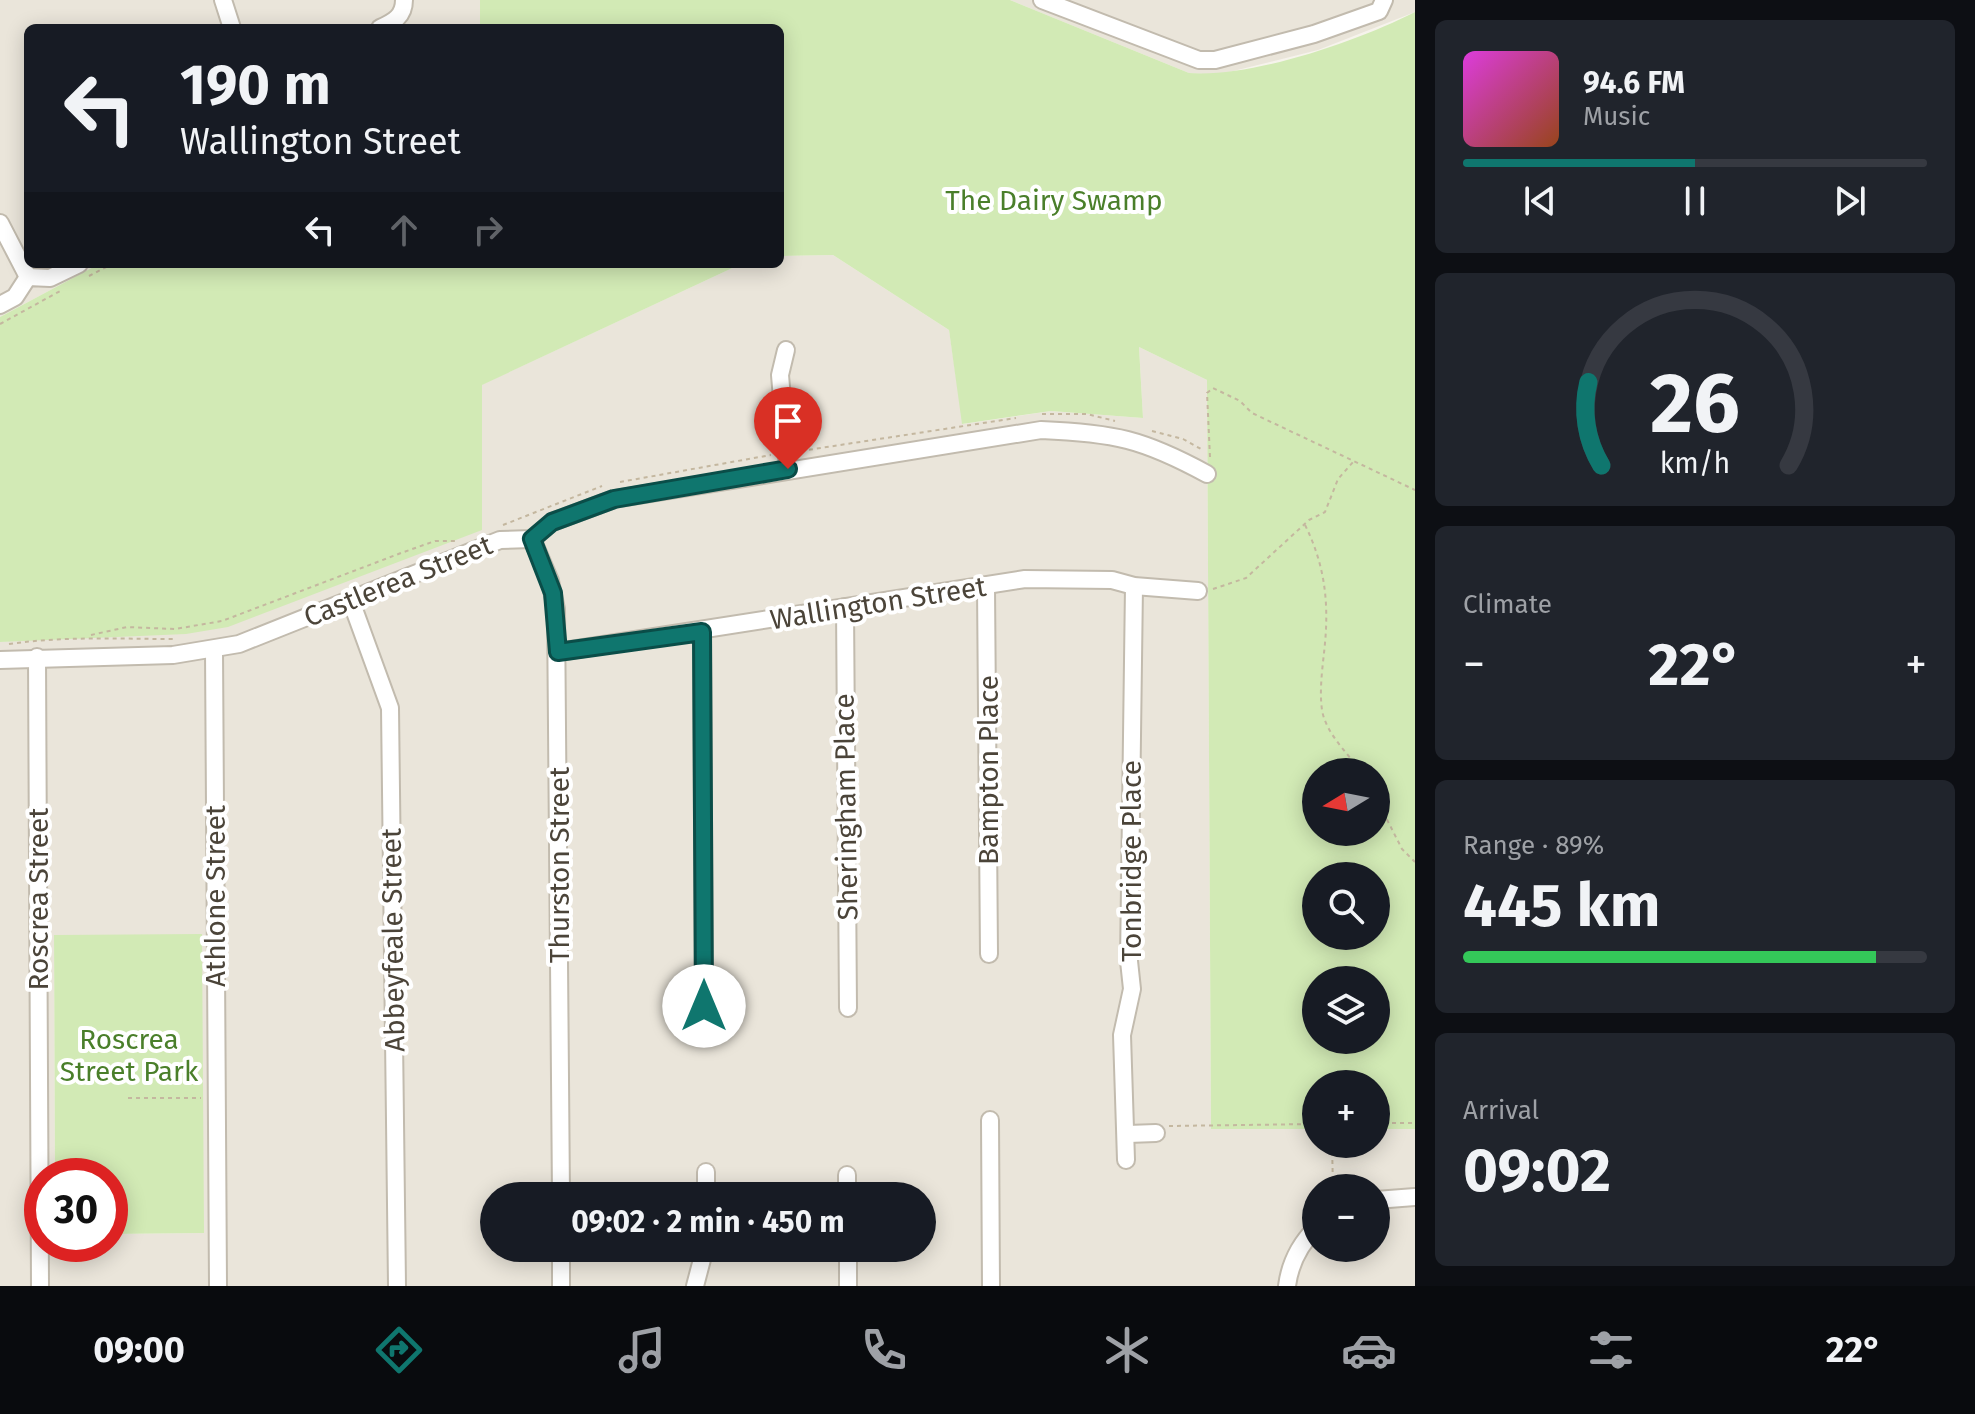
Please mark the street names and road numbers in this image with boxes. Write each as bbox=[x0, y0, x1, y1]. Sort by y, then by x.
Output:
street label: Castlerea Street bbox=[299, 528, 498, 634]
street label: Wallington Street bbox=[768, 569, 989, 636]
street label: Bampton Place bbox=[972, 675, 1005, 865]
street label: Sheringham Place bbox=[828, 693, 864, 921]
street label: Tonbridge Place bbox=[1115, 760, 1148, 962]
street label: Thurston Street bbox=[543, 766, 576, 963]
street label: Athlone Street bbox=[199, 804, 232, 987]
street label: Roscrea Street bbox=[22, 807, 55, 990]
street label: Abbeyfeale Street bbox=[375, 827, 411, 1052]

